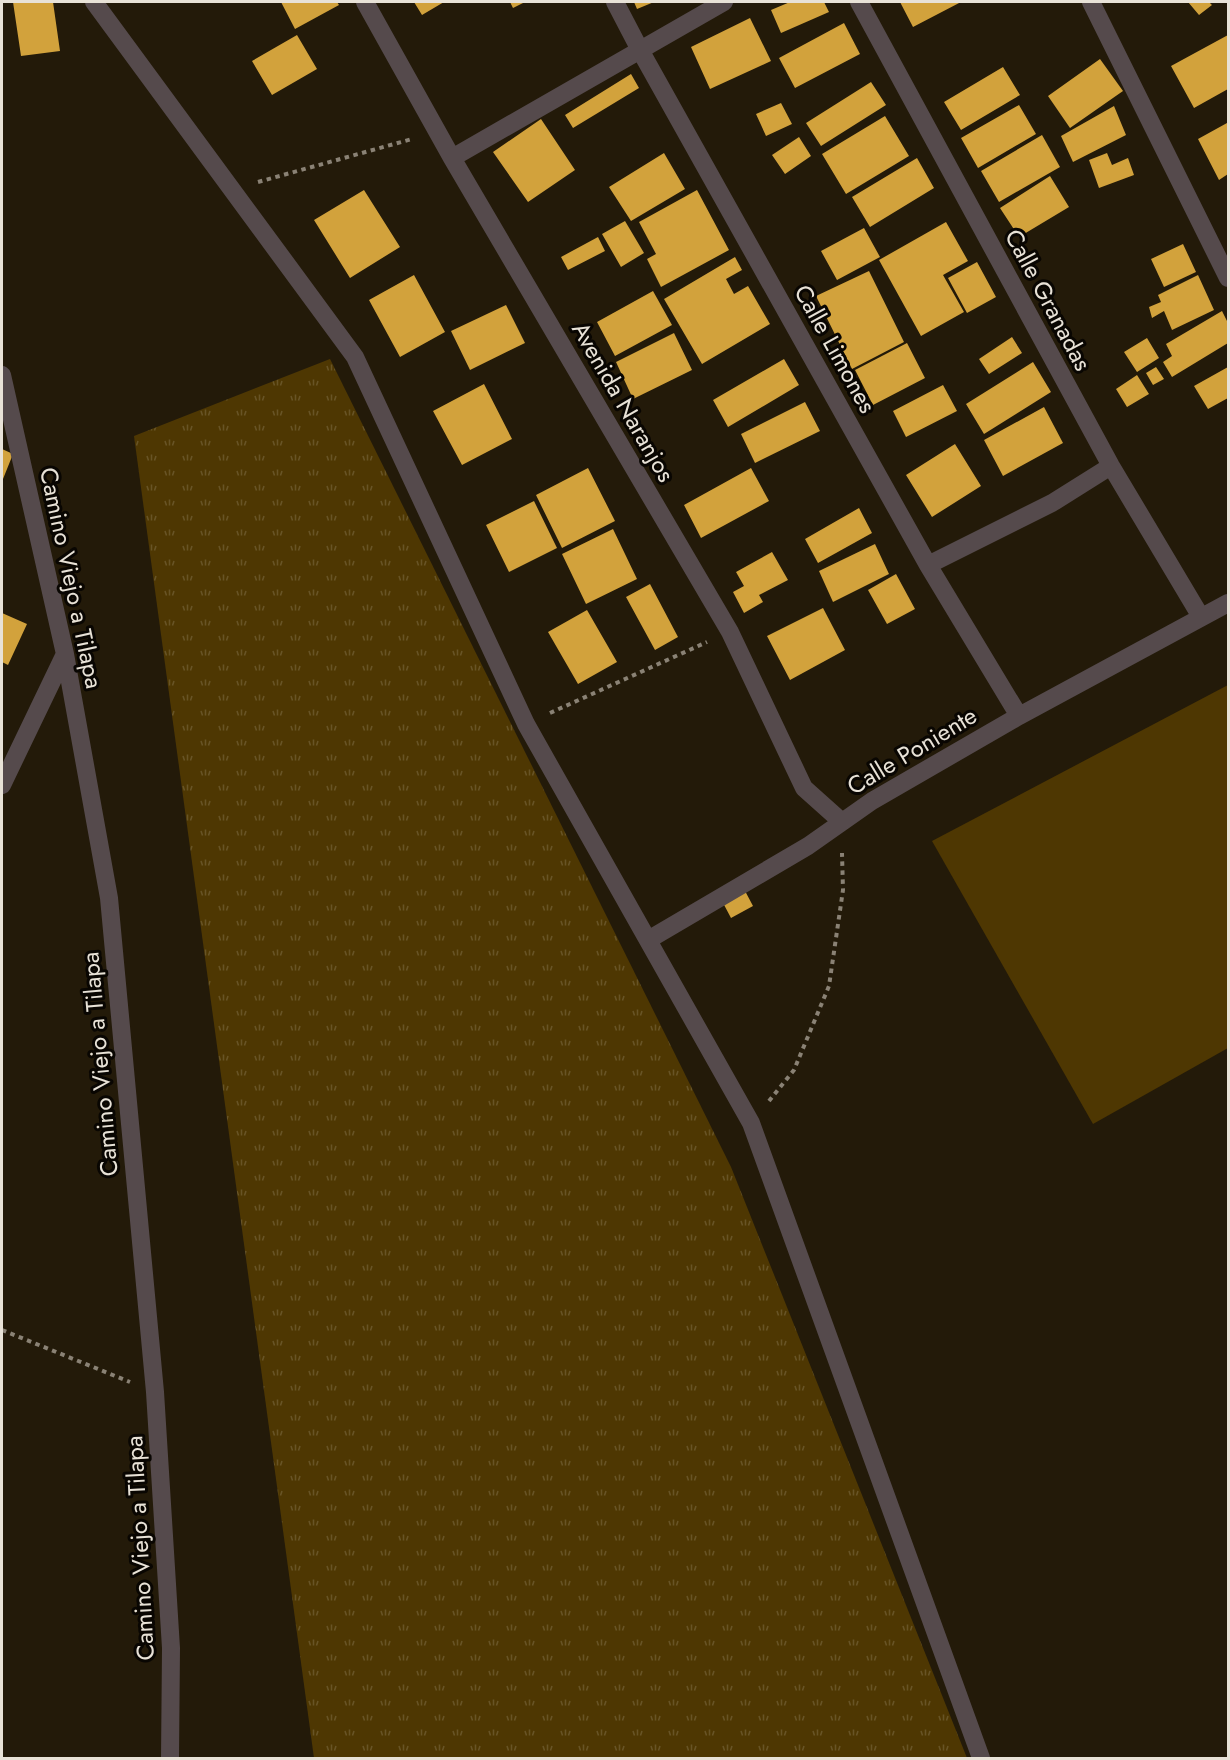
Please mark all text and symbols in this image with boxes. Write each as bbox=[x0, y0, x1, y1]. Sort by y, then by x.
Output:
street label: Calle Granadas bbox=[996, 223, 1101, 377]
street label: Calle Limones bbox=[786, 278, 885, 419]
street label: Avenida Naranjos bbox=[563, 315, 684, 488]
street label: Camino Viejo a Tilapa bbox=[31, 464, 112, 692]
street label: Calle Poniente bbox=[840, 698, 983, 803]
street label: Camino Viejo a Tilapa bbox=[72, 950, 127, 1178]
street label: Camino Viejo a Tilapa bbox=[116, 1435, 163, 1661]

